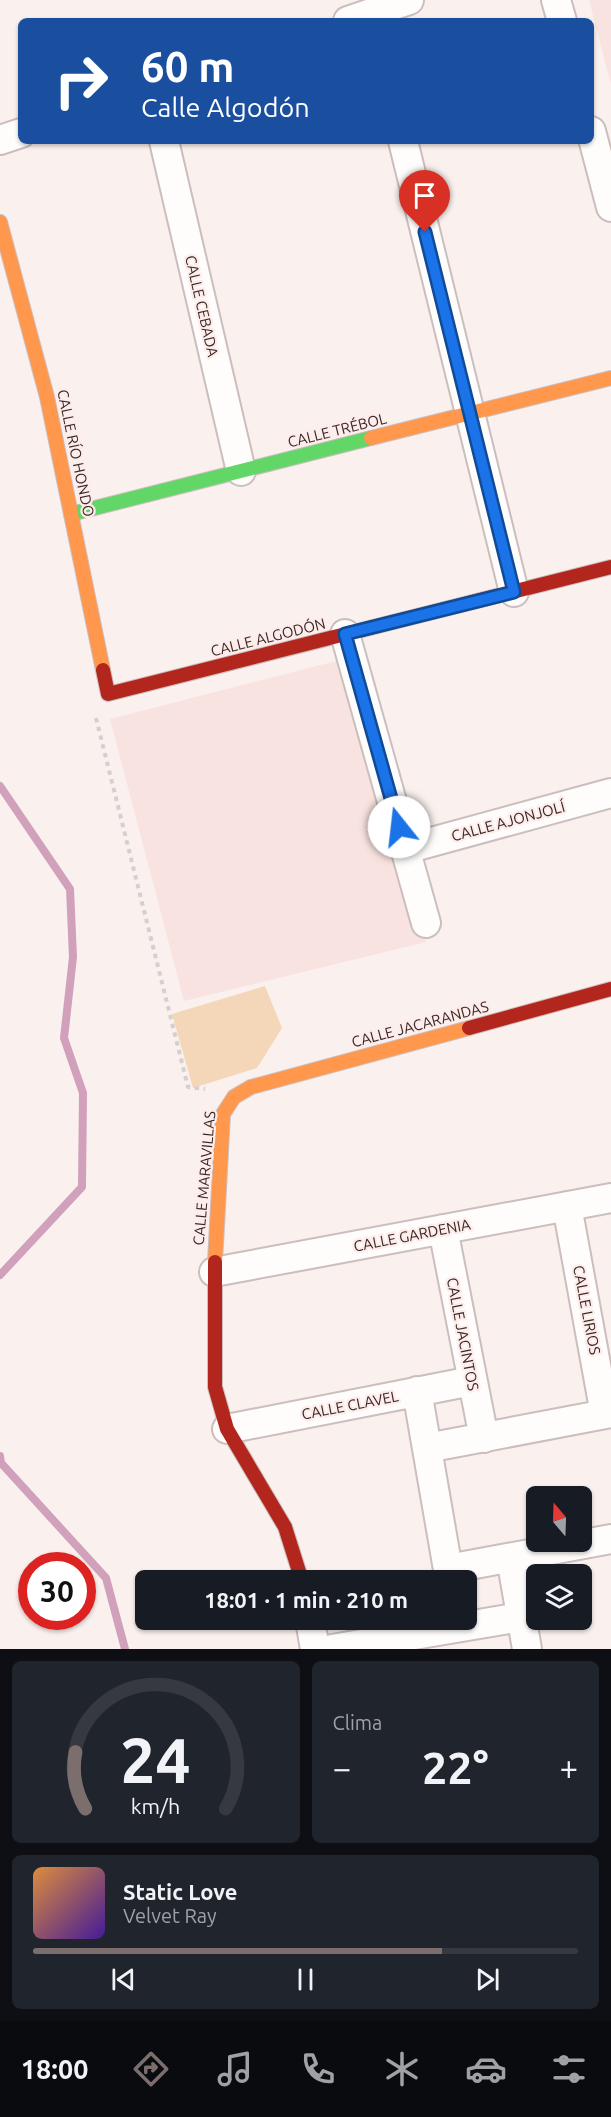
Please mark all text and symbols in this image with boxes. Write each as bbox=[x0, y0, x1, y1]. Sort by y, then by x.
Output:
icon: right bbox=[42, 42, 120, 120]
text: 60 m bbox=[141, 43, 235, 90]
text: Calle Algodón bbox=[141, 92, 310, 122]
pin bbox=[399, 170, 450, 232]
icon: arrive bbox=[408, 179, 441, 212]
street label: CALLE CEBADA bbox=[182, 254, 222, 359]
street label: CALLE RÍO HONDO bbox=[54, 388, 98, 518]
street label: CALLE TRÉBOL bbox=[286, 409, 389, 451]
street label: CALLE ALGODÓN bbox=[209, 614, 327, 660]
position arrow bbox=[367, 795, 431, 859]
street label: CALLE AJONJOLÍ bbox=[449, 798, 567, 844]
street label: CALLE JACARANDAS bbox=[350, 997, 491, 1050]
street label: CALLE MARAVILLAS bbox=[190, 1110, 218, 1246]
street label: CALLE GARDENIA bbox=[352, 1215, 472, 1255]
street label: CALLE LIRIOS bbox=[570, 1264, 604, 1356]
street label: CALLE JACINTOS bbox=[444, 1276, 482, 1392]
street label: CALLE CLAVEL bbox=[300, 1387, 400, 1423]
north arrow bbox=[526, 1486, 592, 1552]
map controls bbox=[526, 1486, 592, 1630]
speed limit sign: 30 bbox=[18, 1552, 96, 1630]
button: layers bbox=[526, 1564, 592, 1630]
text: 18:01 · 1 min · 210 m bbox=[204, 1587, 408, 1612]
text: Clima bbox=[333, 1711, 382, 1734]
text: 24 bbox=[121, 1725, 191, 1795]
text: 22° bbox=[422, 1742, 489, 1793]
text: − bbox=[333, 1749, 351, 1786]
text: + bbox=[559, 1749, 578, 1786]
text: km/h bbox=[131, 1794, 180, 1818]
text: Static Love bbox=[123, 1879, 238, 1904]
text: Velvet Ray bbox=[123, 1904, 217, 1927]
icon: previous bbox=[107, 1963, 140, 1996]
icon: pause bbox=[289, 1963, 322, 1996]
icon: next bbox=[471, 1963, 504, 1996]
icon: directions bbox=[130, 2048, 172, 2090]
icon: music bbox=[214, 2048, 256, 2090]
icon: phone bbox=[297, 2048, 339, 2090]
icon: climate bbox=[381, 2048, 423, 2090]
icon: car bbox=[465, 2048, 507, 2090]
icon: filters bbox=[548, 2048, 590, 2090]
text: 18:00 bbox=[21, 2054, 88, 2084]

